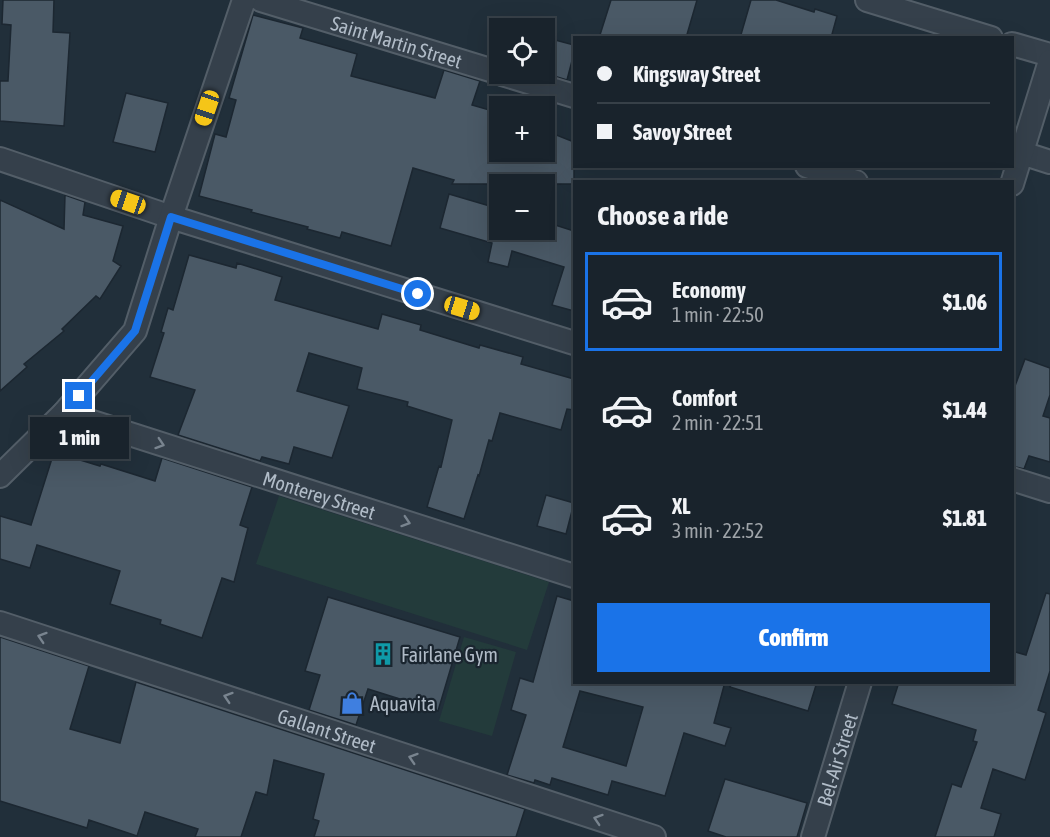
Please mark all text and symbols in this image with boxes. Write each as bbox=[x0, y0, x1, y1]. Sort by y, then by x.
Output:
street label: Saint Martin Street bbox=[329, 11, 465, 72]
map controls bbox=[489, 18, 555, 240]
button: locate bbox=[489, 18, 555, 84]
text: Kingsway Street bbox=[633, 61, 760, 87]
car bbox=[193, 88, 221, 128]
button: + bbox=[489, 96, 555, 162]
text: Savoy Street bbox=[633, 119, 732, 145]
button: − bbox=[489, 174, 555, 240]
car bbox=[108, 188, 148, 216]
text: Choose a ride bbox=[597, 200, 729, 231]
icon: car bbox=[600, 275, 654, 329]
text: Economy bbox=[672, 277, 746, 303]
route start bbox=[404, 280, 431, 307]
text: $1.06 bbox=[943, 289, 987, 315]
car bbox=[442, 294, 482, 322]
text: 1 min · 22:50 bbox=[672, 303, 764, 326]
route end bbox=[65, 382, 92, 409]
icon: car bbox=[600, 383, 654, 437]
text: Comfort bbox=[672, 385, 737, 411]
text: $1.44 bbox=[943, 397, 987, 423]
text: 2 min · 22:51 bbox=[672, 411, 764, 434]
callout: 1 min bbox=[29, 417, 128, 459]
text: 1 min bbox=[59, 426, 100, 449]
one-way arrow bbox=[154, 436, 165, 449]
street label: Monterey Street bbox=[260, 466, 379, 523]
icon: car bbox=[600, 491, 654, 545]
text: XL bbox=[672, 493, 690, 519]
text: $1.81 bbox=[943, 505, 987, 531]
one-way arrow bbox=[400, 515, 411, 527]
text: 3 min · 22:52 bbox=[672, 519, 764, 542]
button: Confirm bbox=[597, 603, 990, 672]
one-way arrow bbox=[37, 632, 48, 644]
building icon: Fairlane Gym bbox=[370, 641, 396, 667]
place label: Fairlane Gym bbox=[401, 643, 498, 666]
shop icon: Aquavita bbox=[339, 690, 365, 716]
one-way arrow bbox=[223, 692, 234, 705]
place label: Aquavita bbox=[370, 692, 436, 715]
street label: Gallant Street bbox=[275, 703, 379, 757]
street label: Bel-Air Street bbox=[812, 710, 861, 809]
one-way arrow bbox=[408, 753, 419, 765]
one-way arrow bbox=[593, 814, 604, 826]

